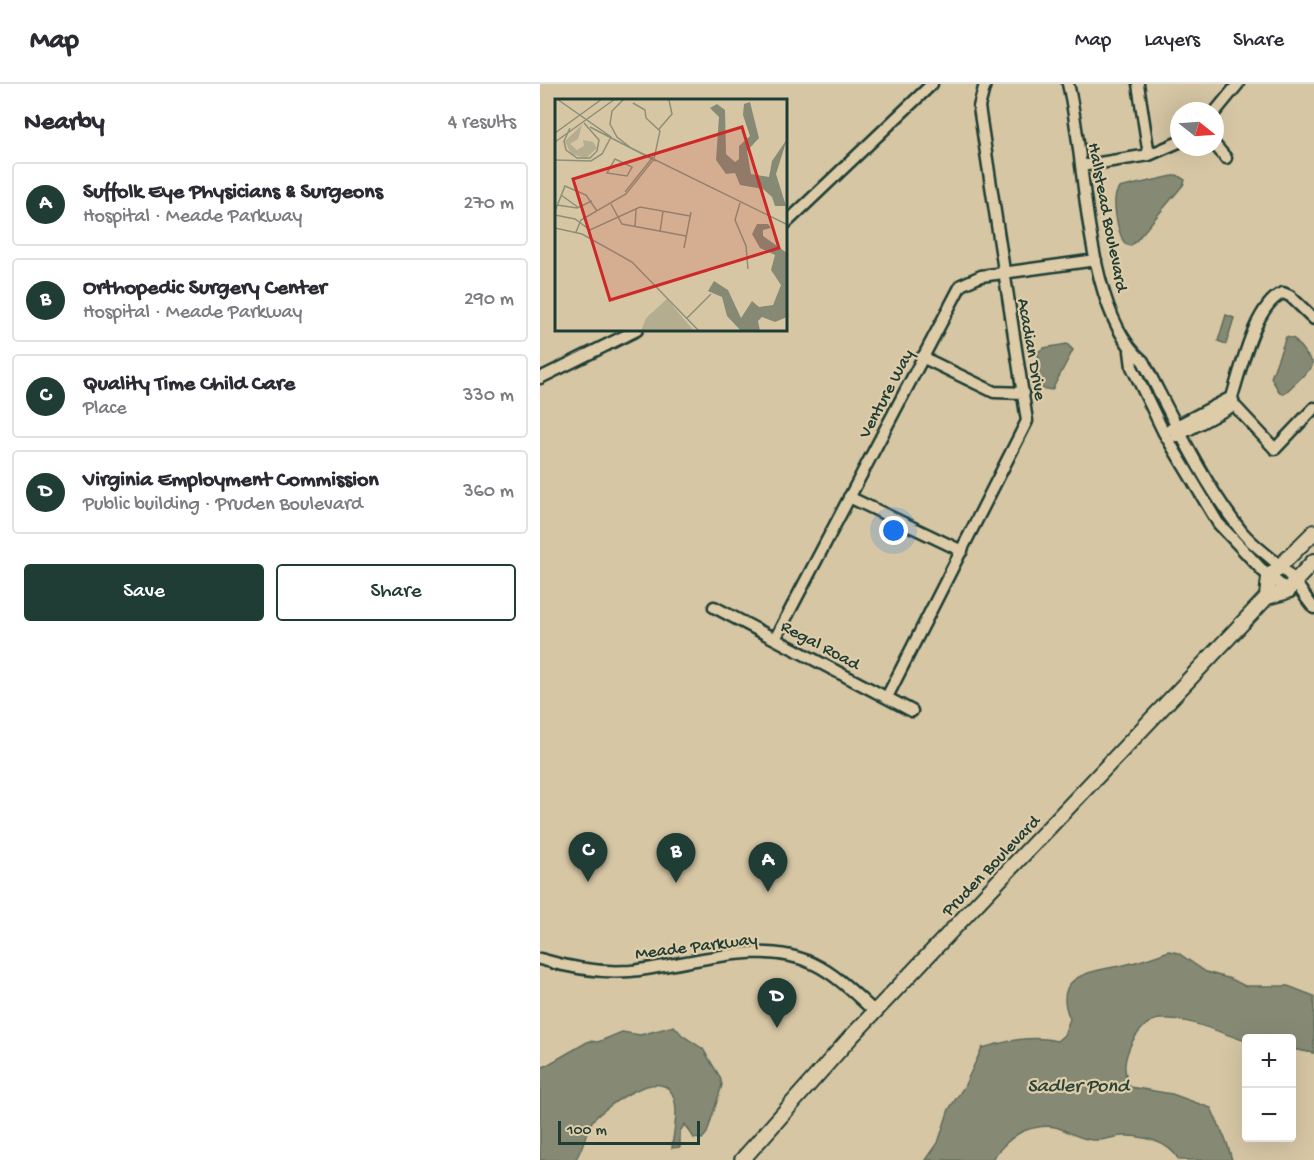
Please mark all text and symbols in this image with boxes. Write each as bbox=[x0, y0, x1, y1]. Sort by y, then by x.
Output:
text: Map bbox=[30, 25, 79, 58]
text: Map bbox=[1075, 29, 1111, 54]
text: Layers bbox=[1144, 29, 1200, 54]
text: Share bbox=[1233, 29, 1284, 54]
inset map bbox=[555, 99, 788, 332]
north arrow bbox=[1170, 102, 1224, 156]
text: Nearby bbox=[24, 108, 105, 139]
text: 4 results bbox=[448, 112, 516, 135]
street label: Hallstead Boulevard bbox=[1082, 141, 1132, 295]
text: Suffolk Eye Physicians & Surgeons bbox=[83, 180, 383, 206]
text: A bbox=[40, 193, 51, 216]
text: 270 m bbox=[464, 193, 514, 216]
text: Hospital · Meade Parkway bbox=[83, 206, 302, 229]
text: Orthopedic Surgery Center bbox=[83, 276, 327, 302]
text: B bbox=[40, 289, 51, 312]
text: 290 m bbox=[464, 289, 514, 312]
street label: Acadian Drive bbox=[1011, 297, 1050, 403]
text: Hospital · Meade Parkway bbox=[83, 302, 302, 325]
street label: Venture Way bbox=[855, 346, 919, 443]
text: Quality Time Child Care bbox=[83, 372, 295, 398]
text: C bbox=[40, 385, 51, 408]
text: 330 m bbox=[463, 385, 514, 408]
text: Place bbox=[83, 398, 127, 421]
text: Virginia Employment Commission bbox=[83, 468, 379, 494]
text: D bbox=[39, 481, 52, 504]
text: 360 m bbox=[463, 481, 514, 504]
text: Public building · Pruden Boulevard bbox=[83, 494, 363, 517]
your location bbox=[879, 516, 908, 545]
button: Save bbox=[24, 564, 264, 621]
button: Share bbox=[276, 564, 516, 621]
street label: Regal Road bbox=[777, 617, 864, 676]
street label: Pruden Boulevard bbox=[938, 811, 1046, 922]
pin: C bbox=[568, 832, 608, 882]
pin: B bbox=[656, 834, 696, 883]
pin: A bbox=[748, 842, 788, 892]
street label: Meade Parkway bbox=[634, 930, 759, 965]
pin: D bbox=[758, 978, 796, 1028]
map controls bbox=[1242, 1034, 1296, 1142]
button: + bbox=[1242, 1034, 1296, 1088]
water label: Sadler Pond bbox=[1027, 1076, 1131, 1099]
button: − bbox=[1242, 1088, 1296, 1142]
scale bar bbox=[558, 1118, 700, 1146]
text: 100 m bbox=[567, 1122, 607, 1141]

